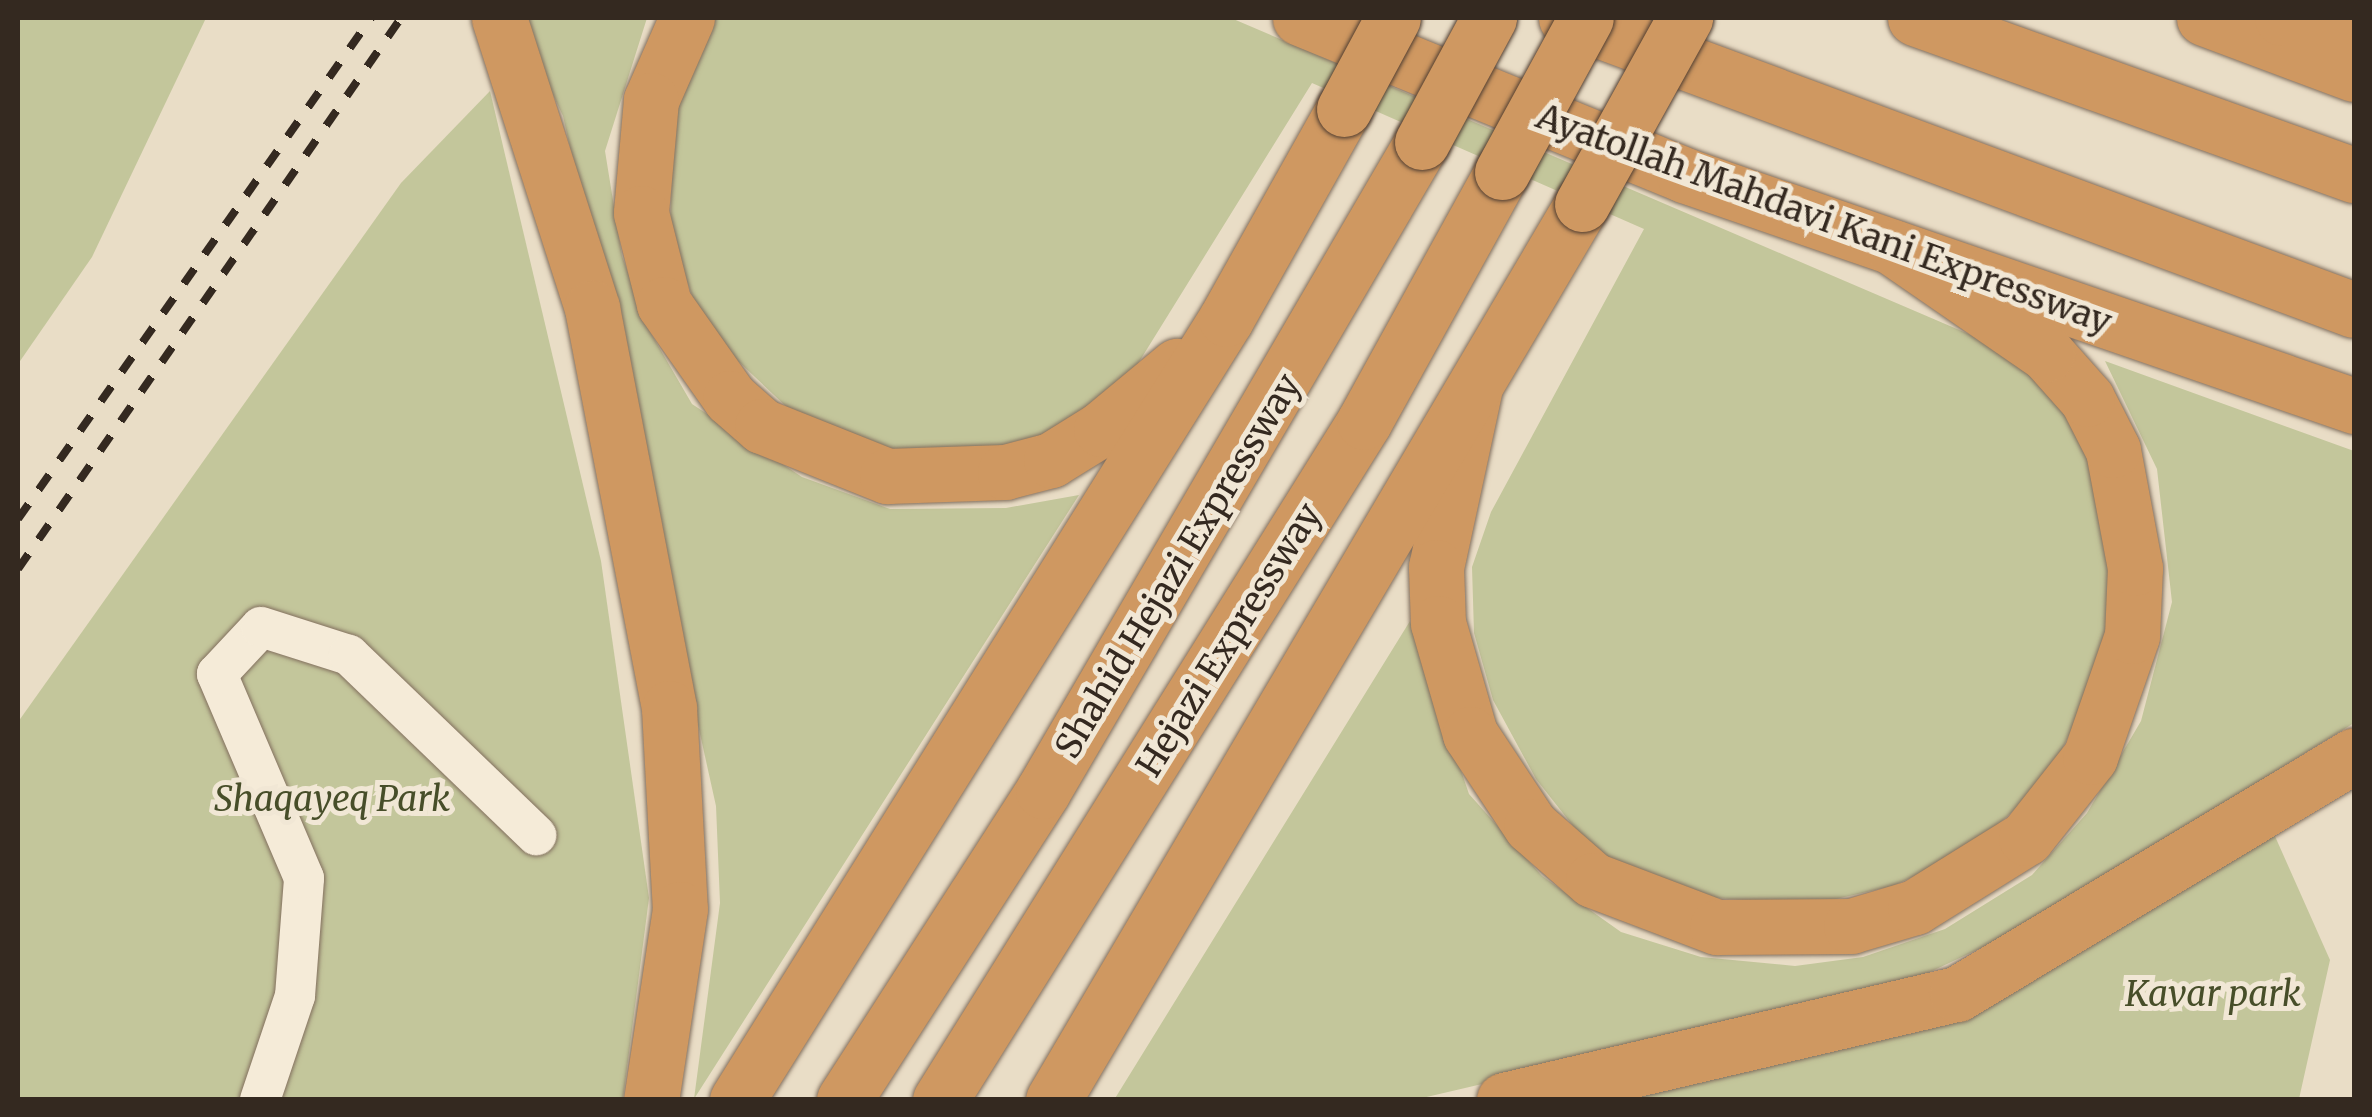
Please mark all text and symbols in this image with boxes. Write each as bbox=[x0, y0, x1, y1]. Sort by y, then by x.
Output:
street label: Ayatollah Mahdavi Kani Expressway bbox=[1531, 95, 2117, 343]
street label: Shahid Hejazi Expressway bbox=[1047, 366, 1309, 766]
street label: Hejazi Expressway bbox=[1128, 496, 1330, 784]
park label: Shaqayeq Park bbox=[214, 778, 450, 820]
park label: Kavar park bbox=[2125, 973, 2301, 1015]

